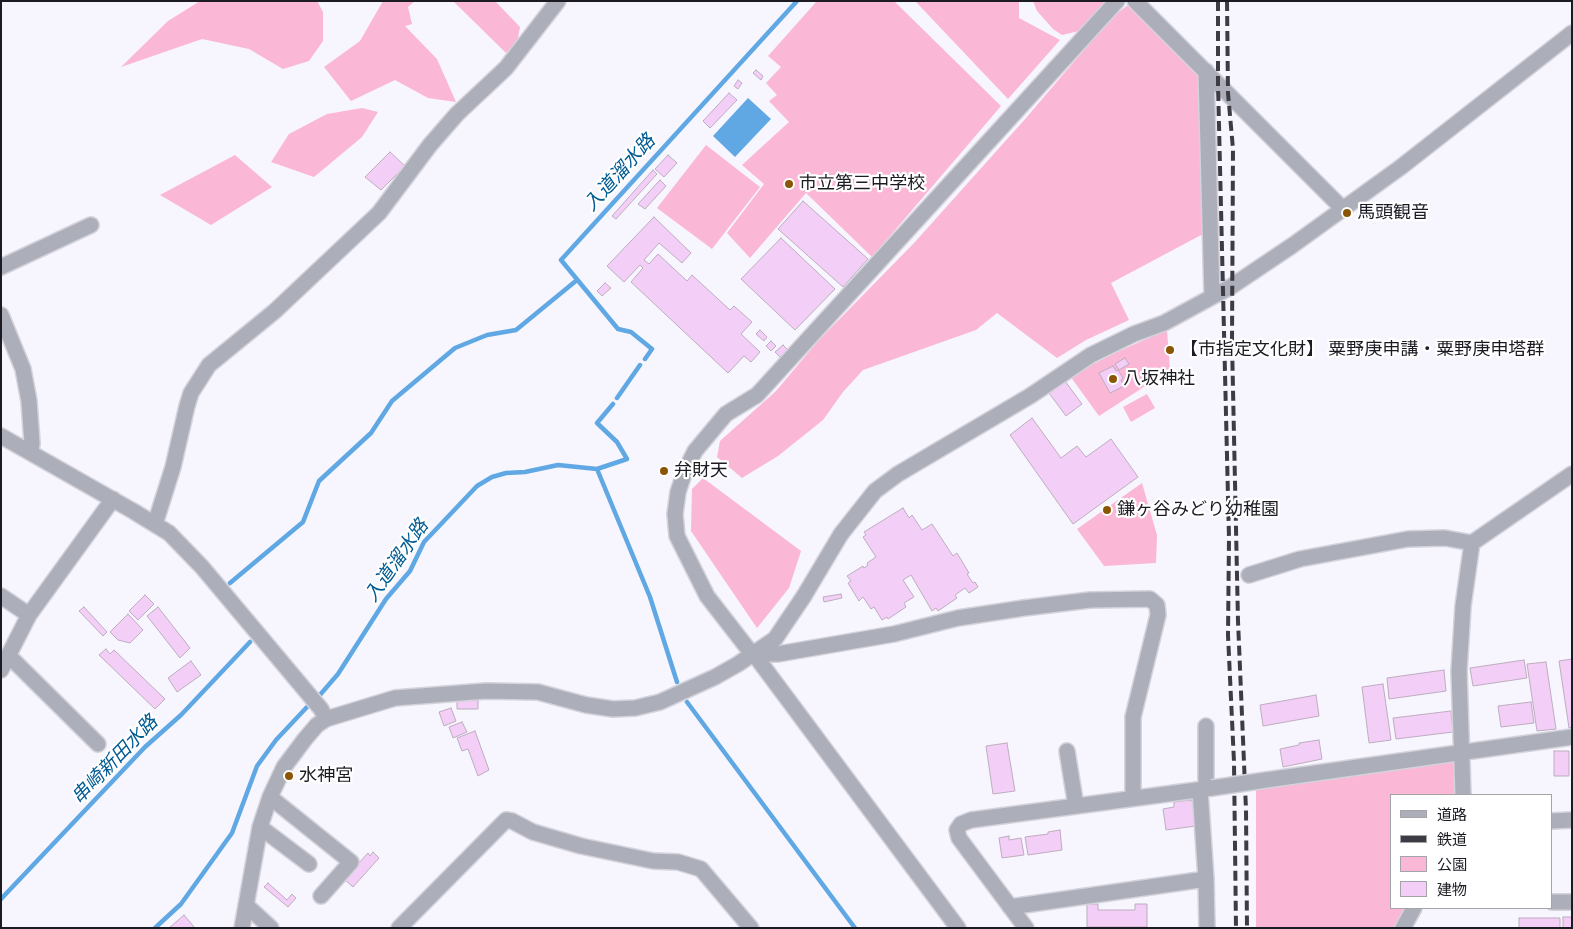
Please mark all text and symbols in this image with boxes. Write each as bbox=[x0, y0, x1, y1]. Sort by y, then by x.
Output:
water label: 入道溜水路 bbox=[580, 130, 660, 216]
place label: 市立第三中学校 bbox=[799, 173, 925, 195]
marker: 市立第三中学校 bbox=[783, 178, 795, 190]
place label: 馬頭観音 bbox=[1357, 202, 1429, 224]
marker: 馬頭観音 bbox=[1341, 207, 1353, 219]
place label: 【市指定文化財】 粟野庚申講・粟野庚申塔群 bbox=[1180, 339, 1544, 361]
marker: 【市指定文化財】 粟野庚申講・粟野庚申塔群 bbox=[1164, 344, 1176, 356]
place label: 八坂神社 bbox=[1123, 368, 1195, 390]
marker: 八坂神社 bbox=[1107, 373, 1119, 385]
place label: 弁財天 bbox=[674, 460, 728, 482]
marker: 弁財天 bbox=[658, 465, 670, 477]
place label: 鎌ヶ谷みどり幼稚園 bbox=[1117, 499, 1279, 521]
marker: 鎌ヶ谷みどり幼稚園 bbox=[1101, 504, 1113, 516]
water label: 入道溜水路 bbox=[360, 516, 434, 606]
water label: 串崎新田水路 bbox=[67, 711, 163, 809]
place label: 水神宮 bbox=[299, 765, 353, 787]
marker: 水神宮 bbox=[283, 770, 295, 782]
legend bbox=[1390, 794, 1553, 909]
text: 道路 bbox=[1437, 804, 1467, 824]
text: 鉄道 bbox=[1437, 829, 1467, 849]
text: 公園 bbox=[1437, 854, 1467, 874]
text: 建物 bbox=[1437, 879, 1467, 899]

